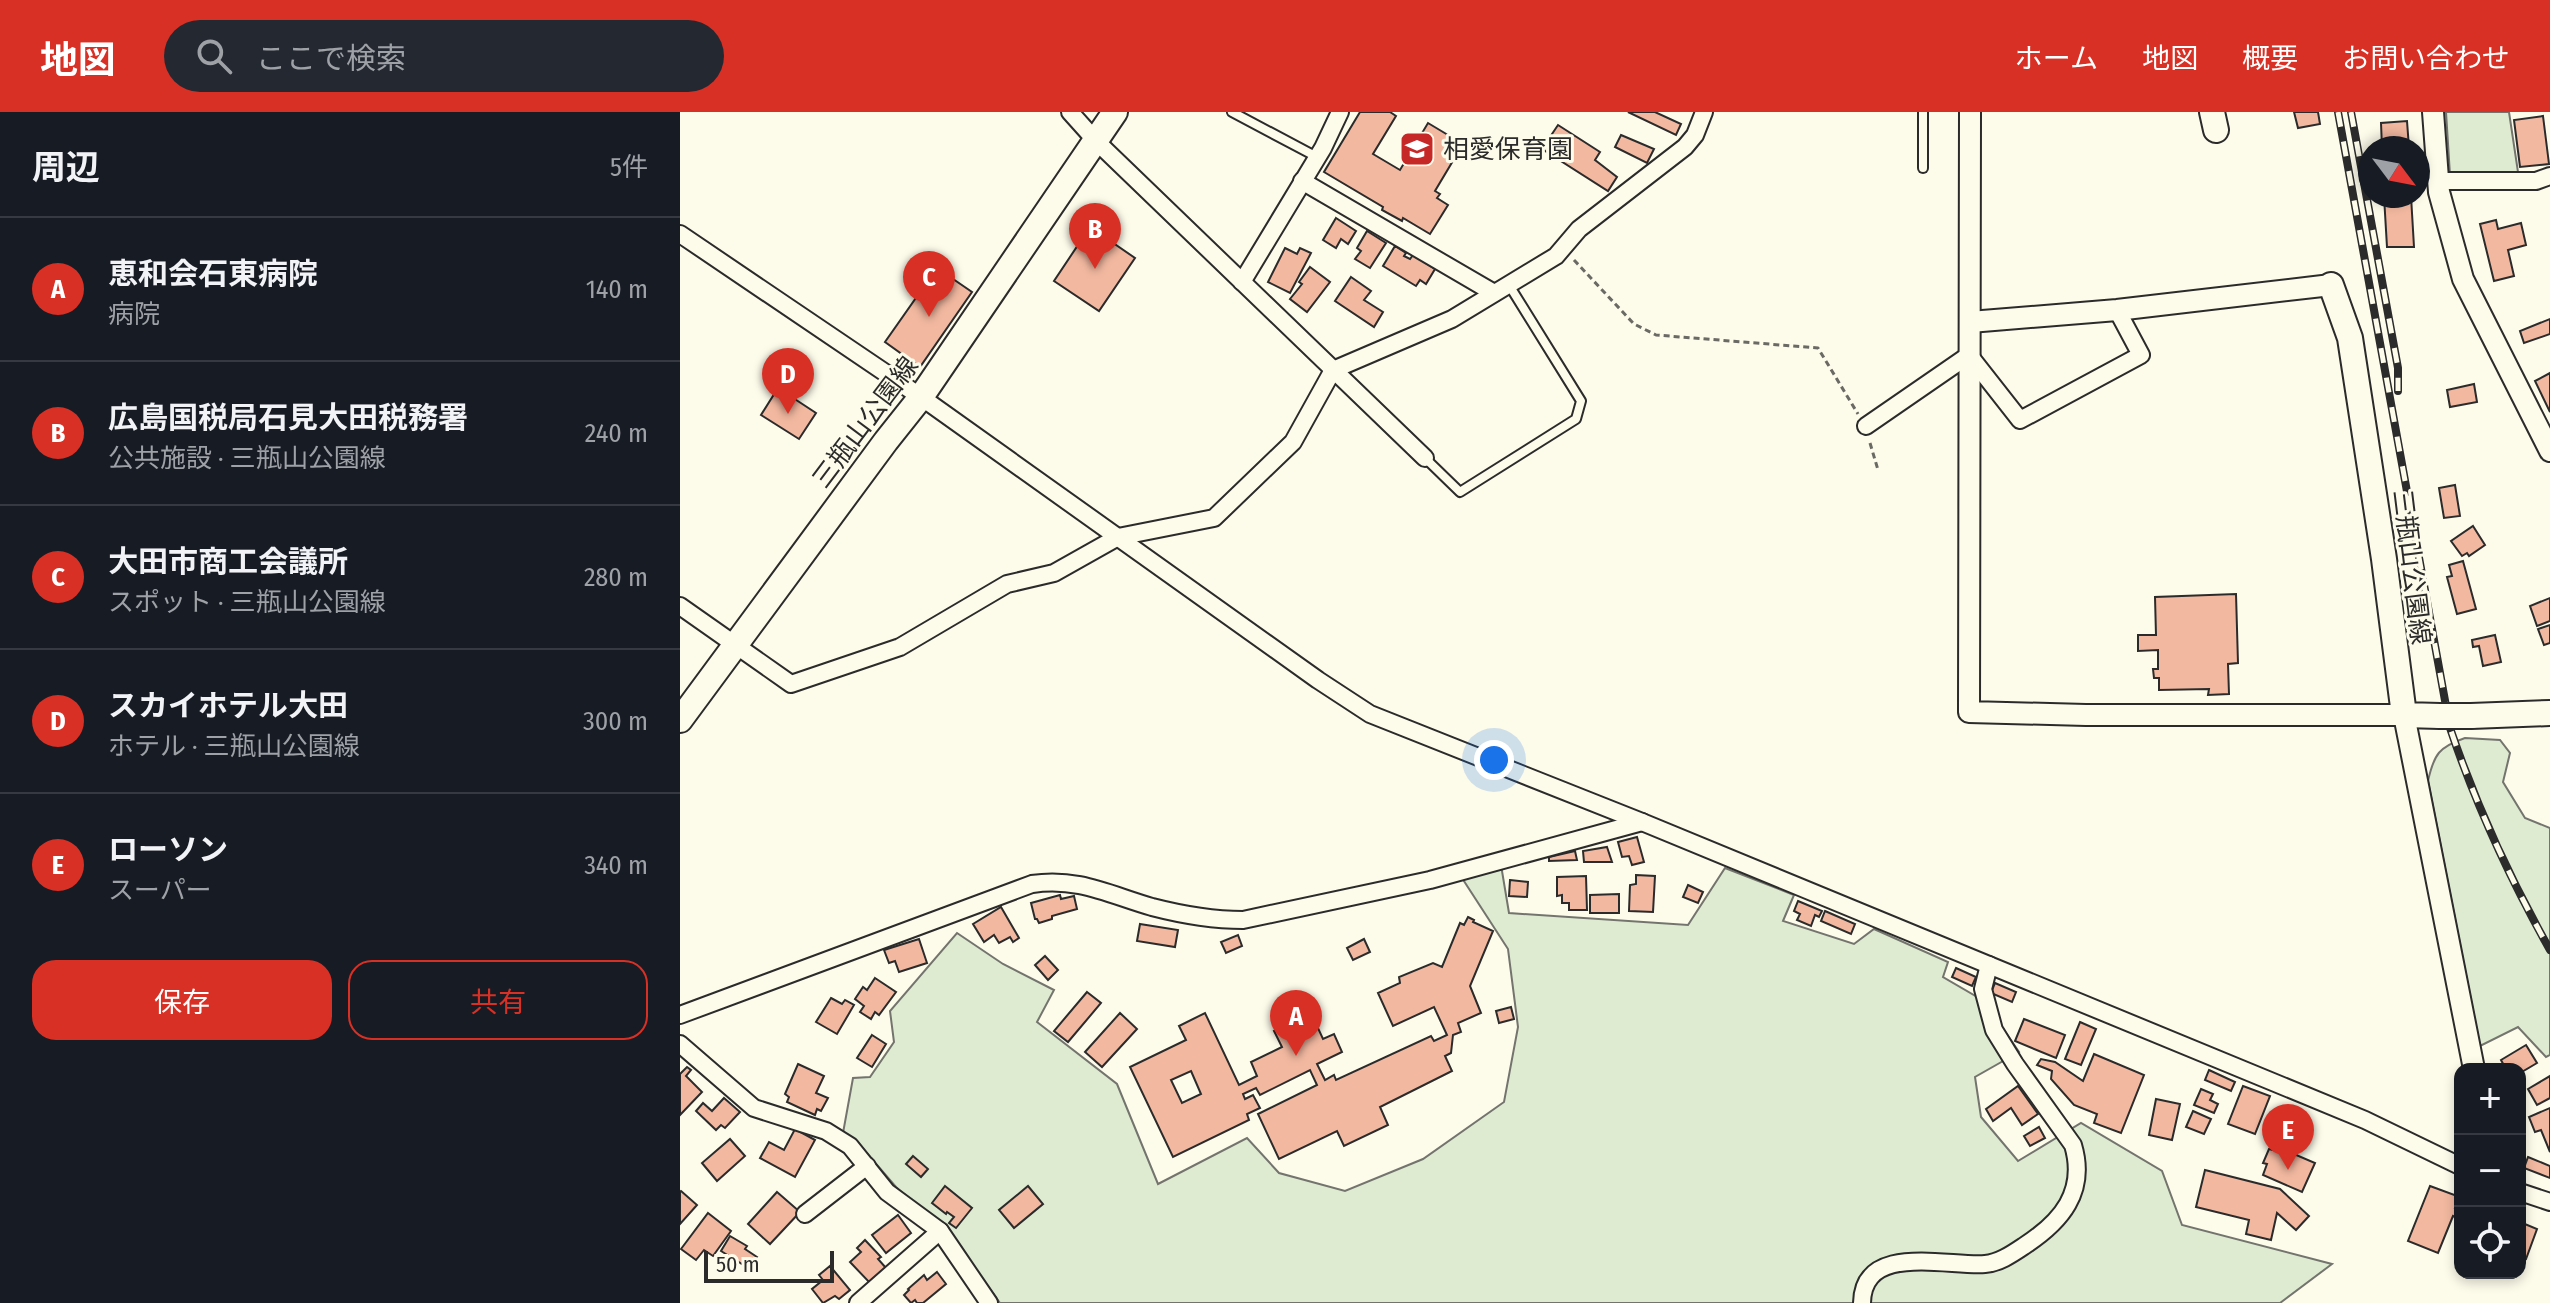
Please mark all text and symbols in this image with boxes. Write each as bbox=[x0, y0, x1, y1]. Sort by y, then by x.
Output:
search box bbox=[164, 20, 724, 92]
icon: search bbox=[192, 34, 236, 78]
text: 地図 bbox=[40, 37, 116, 83]
text: ここで検索 bbox=[256, 41, 406, 77]
text: ホーム bbox=[2015, 42, 2098, 75]
text: 地図 bbox=[2142, 42, 2198, 75]
text: 概要 bbox=[2242, 42, 2298, 75]
text: お問い合わせ bbox=[2342, 42, 2510, 75]
school or university icon: 相愛保育園 bbox=[1398, 130, 1436, 168]
place label: 相愛保育園 bbox=[1443, 134, 1573, 165]
north arrow bbox=[2358, 136, 2430, 208]
text: 周辺 bbox=[32, 147, 100, 188]
text: 5件 bbox=[610, 152, 648, 183]
pin: B bbox=[1069, 203, 1121, 269]
pin: C bbox=[903, 251, 955, 317]
text: 恵和会石東病院 bbox=[108, 256, 318, 292]
text: A bbox=[51, 274, 65, 305]
text: 140 m bbox=[586, 274, 648, 305]
text: 病院 bbox=[108, 299, 160, 330]
pin: D bbox=[762, 348, 814, 414]
street label: 三瓶山公園線 bbox=[806, 351, 925, 494]
text: 広島国税局石見大田税務署 bbox=[108, 400, 468, 436]
text: B bbox=[51, 418, 65, 449]
text: 240 m bbox=[585, 418, 648, 449]
text: 公共施設 · 三瓶山公園線 bbox=[108, 443, 386, 474]
street label: 三瓶山公園線 bbox=[2387, 488, 2436, 646]
text: 大田市商工会議所 bbox=[108, 544, 348, 580]
text: C bbox=[51, 562, 65, 593]
text: 280 m bbox=[584, 562, 648, 593]
text: スポット · 三瓶山公園線 bbox=[108, 587, 386, 618]
text: スカイホテル大田 bbox=[108, 688, 348, 724]
text: D bbox=[50, 706, 66, 737]
text: 300 m bbox=[583, 706, 648, 737]
text: ホテル · 三瓶山公園線 bbox=[108, 731, 360, 762]
your location bbox=[1474, 740, 1514, 780]
text: ローソン bbox=[108, 832, 228, 868]
text: E bbox=[52, 850, 64, 881]
text: 340 m bbox=[584, 850, 648, 881]
text: スーパー bbox=[108, 875, 212, 906]
button: 保存 bbox=[32, 960, 332, 1040]
button: 共有 bbox=[348, 960, 648, 1040]
pin: A bbox=[1270, 990, 1322, 1056]
map controls bbox=[2454, 1063, 2526, 1279]
button: + bbox=[2454, 1063, 2526, 1135]
pin: E bbox=[2262, 1104, 2314, 1170]
button: − bbox=[2454, 1135, 2526, 1207]
button: locate bbox=[2454, 1207, 2526, 1279]
scale bar bbox=[704, 1247, 834, 1283]
text: 50 m bbox=[716, 1251, 760, 1278]

